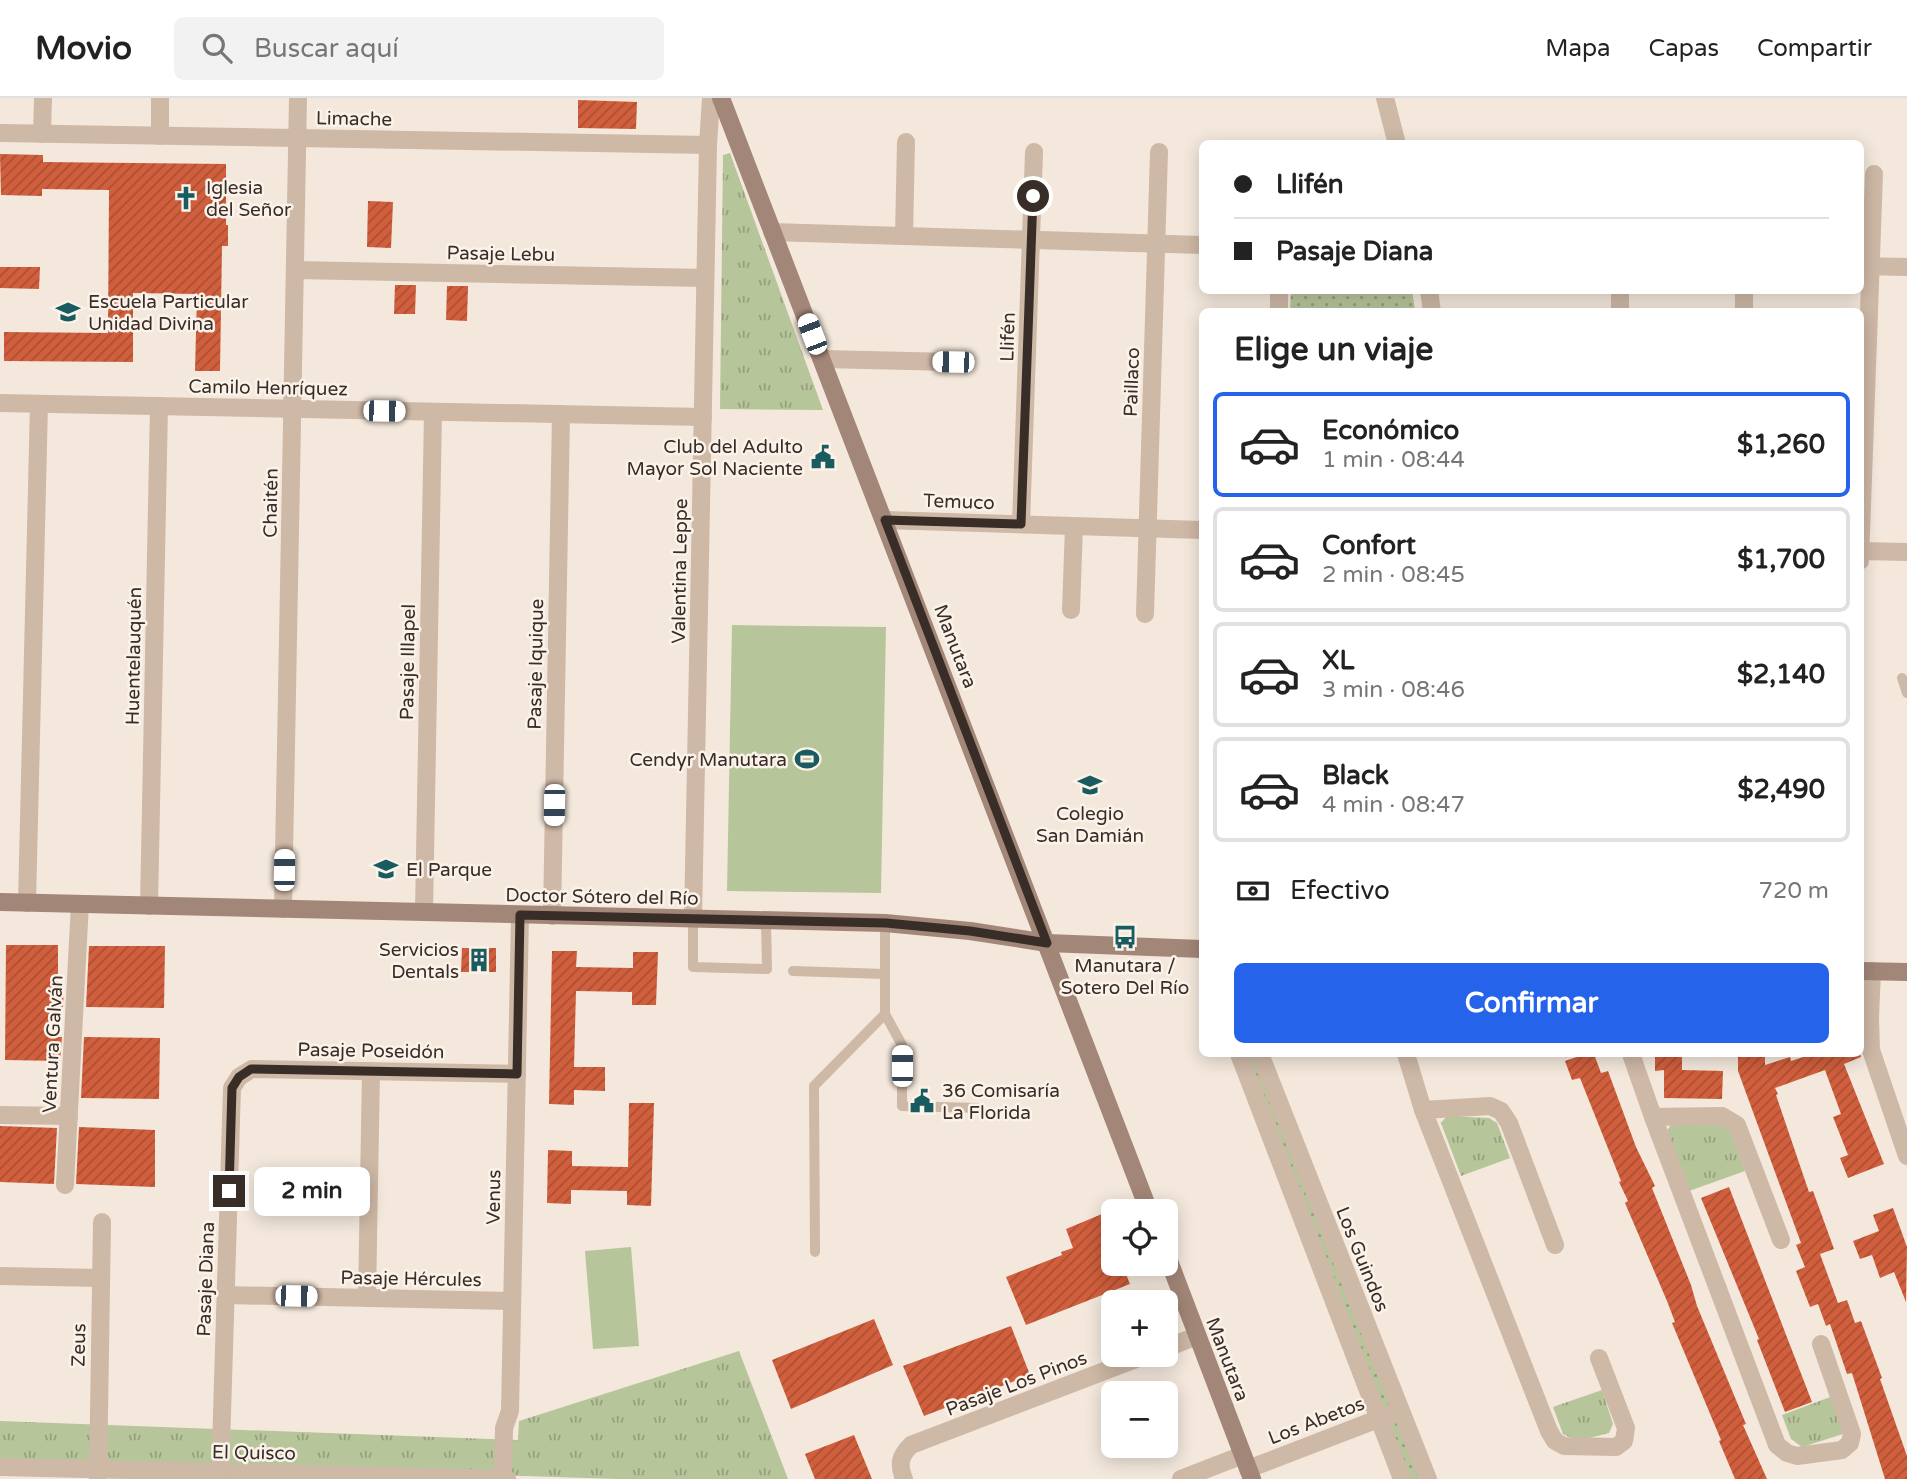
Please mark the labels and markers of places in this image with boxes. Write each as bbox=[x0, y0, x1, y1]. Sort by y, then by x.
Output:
place label: Iglesia del Señor bbox=[206, 177, 292, 221]
church icon: Iglesia del Señor bbox=[172, 184, 200, 212]
place label: Escuela Particular Unidad Divina bbox=[88, 291, 249, 335]
school or university icon: Escuela Particular Unidad Divina bbox=[54, 298, 82, 326]
place label: Club del Adulto Mayor Sol Naciente bbox=[627, 436, 803, 480]
public building icon: Club del Adulto Mayor Sol Naciente bbox=[809, 443, 837, 471]
sports icon: Cendyr Manutara bbox=[793, 745, 821, 773]
place label: Cendyr Manutara bbox=[629, 749, 787, 771]
school or university icon: Colegio San Damián bbox=[1076, 771, 1104, 799]
place label: Colegio San Damián bbox=[1036, 803, 1144, 847]
school or university icon: El Parque bbox=[372, 855, 400, 883]
place label: El Parque bbox=[406, 859, 492, 881]
bus stop icon: Manutara / Sotero Del Río bbox=[1111, 923, 1139, 951]
place label: Servicios Dentals bbox=[379, 939, 459, 983]
building icon: Servicios Dentals bbox=[465, 946, 493, 974]
place label: Manutara / Sotero Del Río bbox=[1061, 955, 1189, 999]
place label: 36 Comisaría La Florida bbox=[942, 1080, 1060, 1124]
public building icon: 36 Comisaría La Florida bbox=[908, 1087, 936, 1115]

